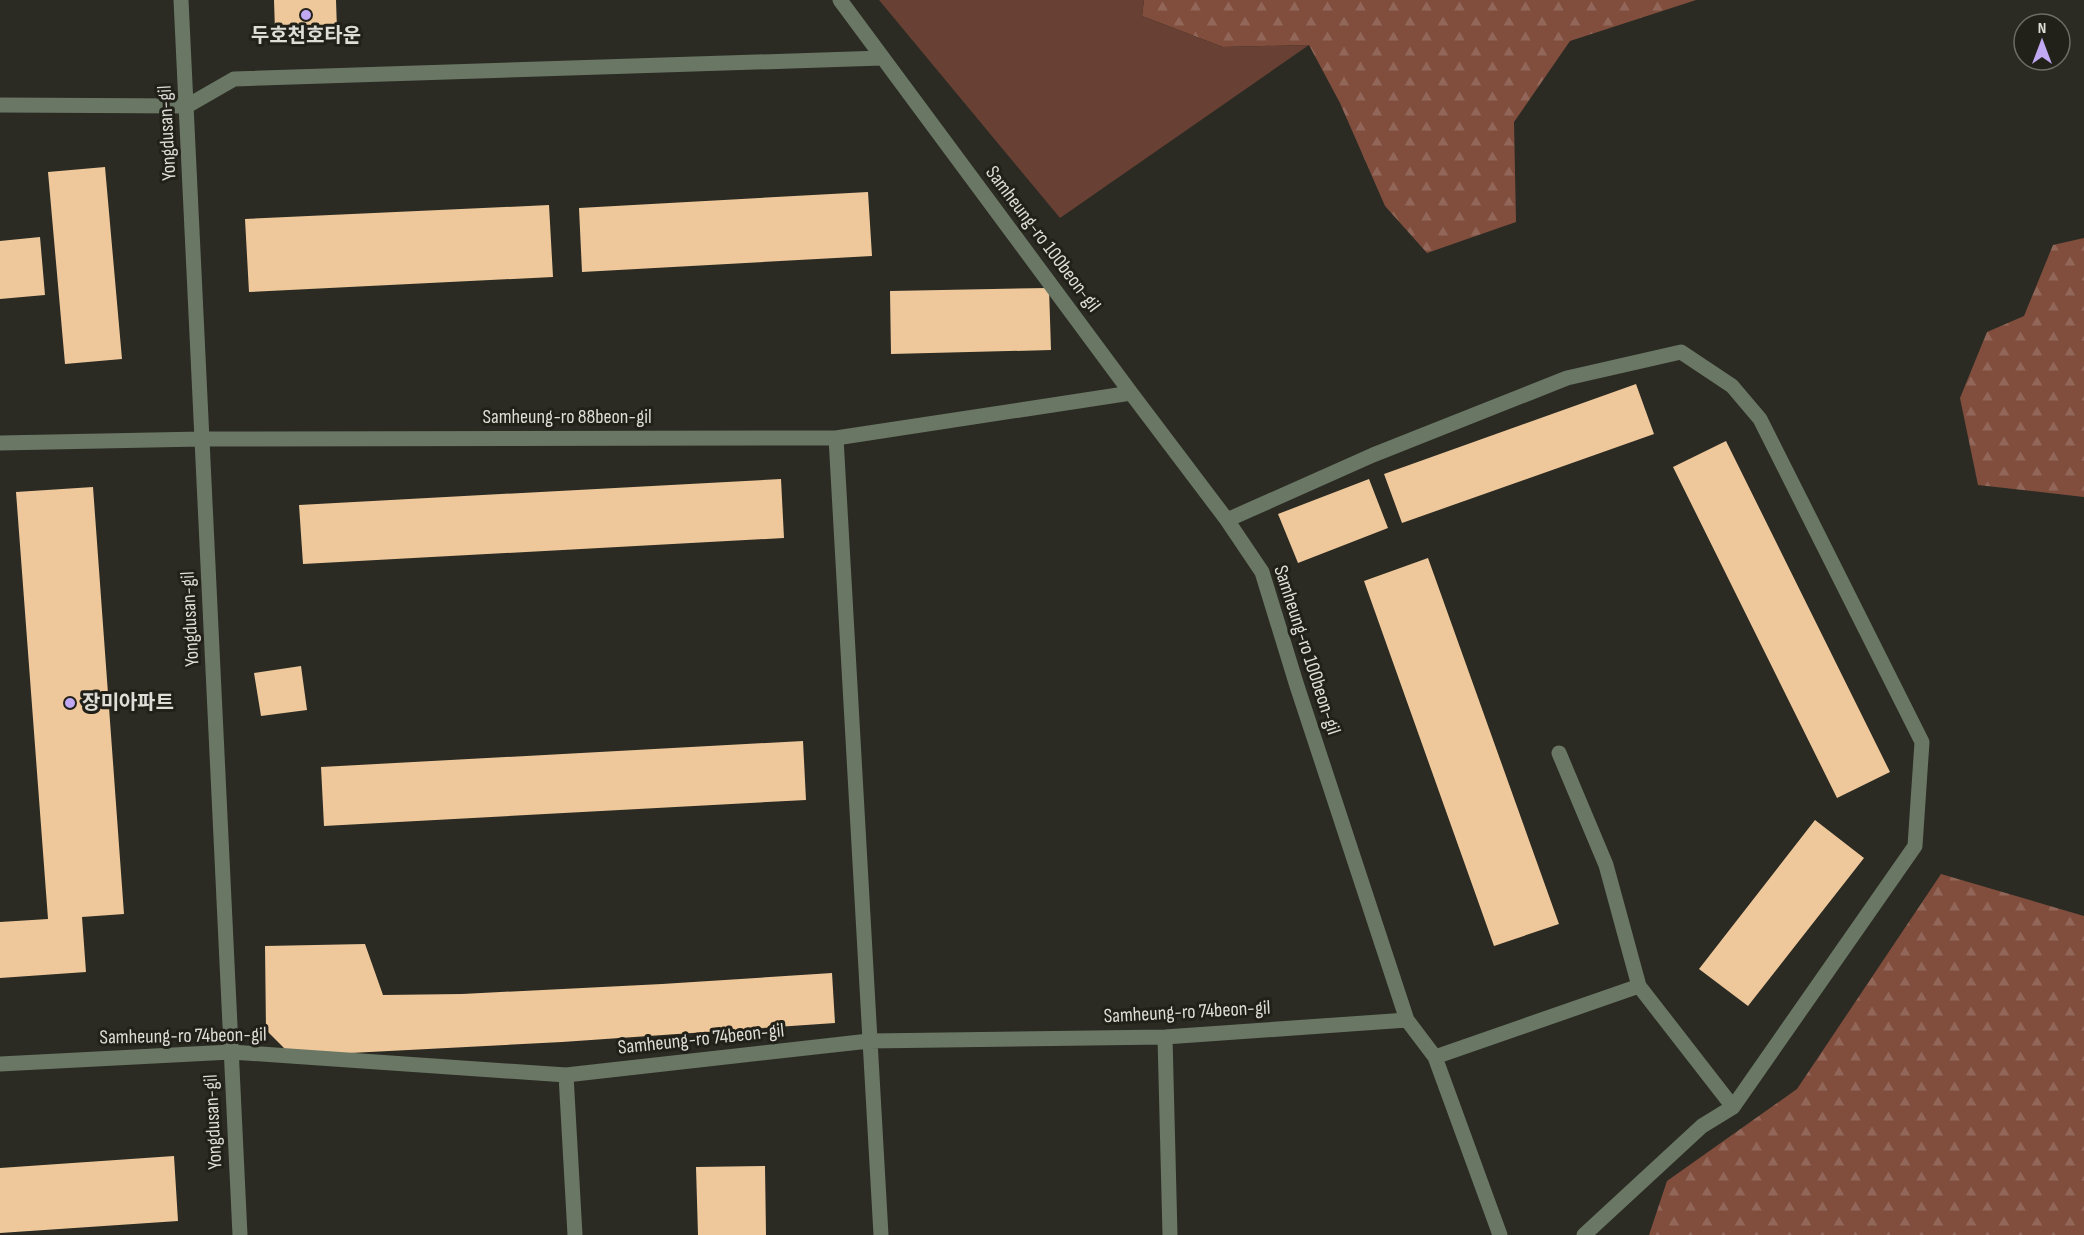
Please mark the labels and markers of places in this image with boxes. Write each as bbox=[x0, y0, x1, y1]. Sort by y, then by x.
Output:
marker: 두호천호타운 bbox=[299, 8, 313, 22]
place label: 두호천호타운 bbox=[251, 24, 361, 48]
place label: 장미아파트 bbox=[82, 691, 174, 715]
marker: 장미아파트 bbox=[63, 696, 77, 710]

